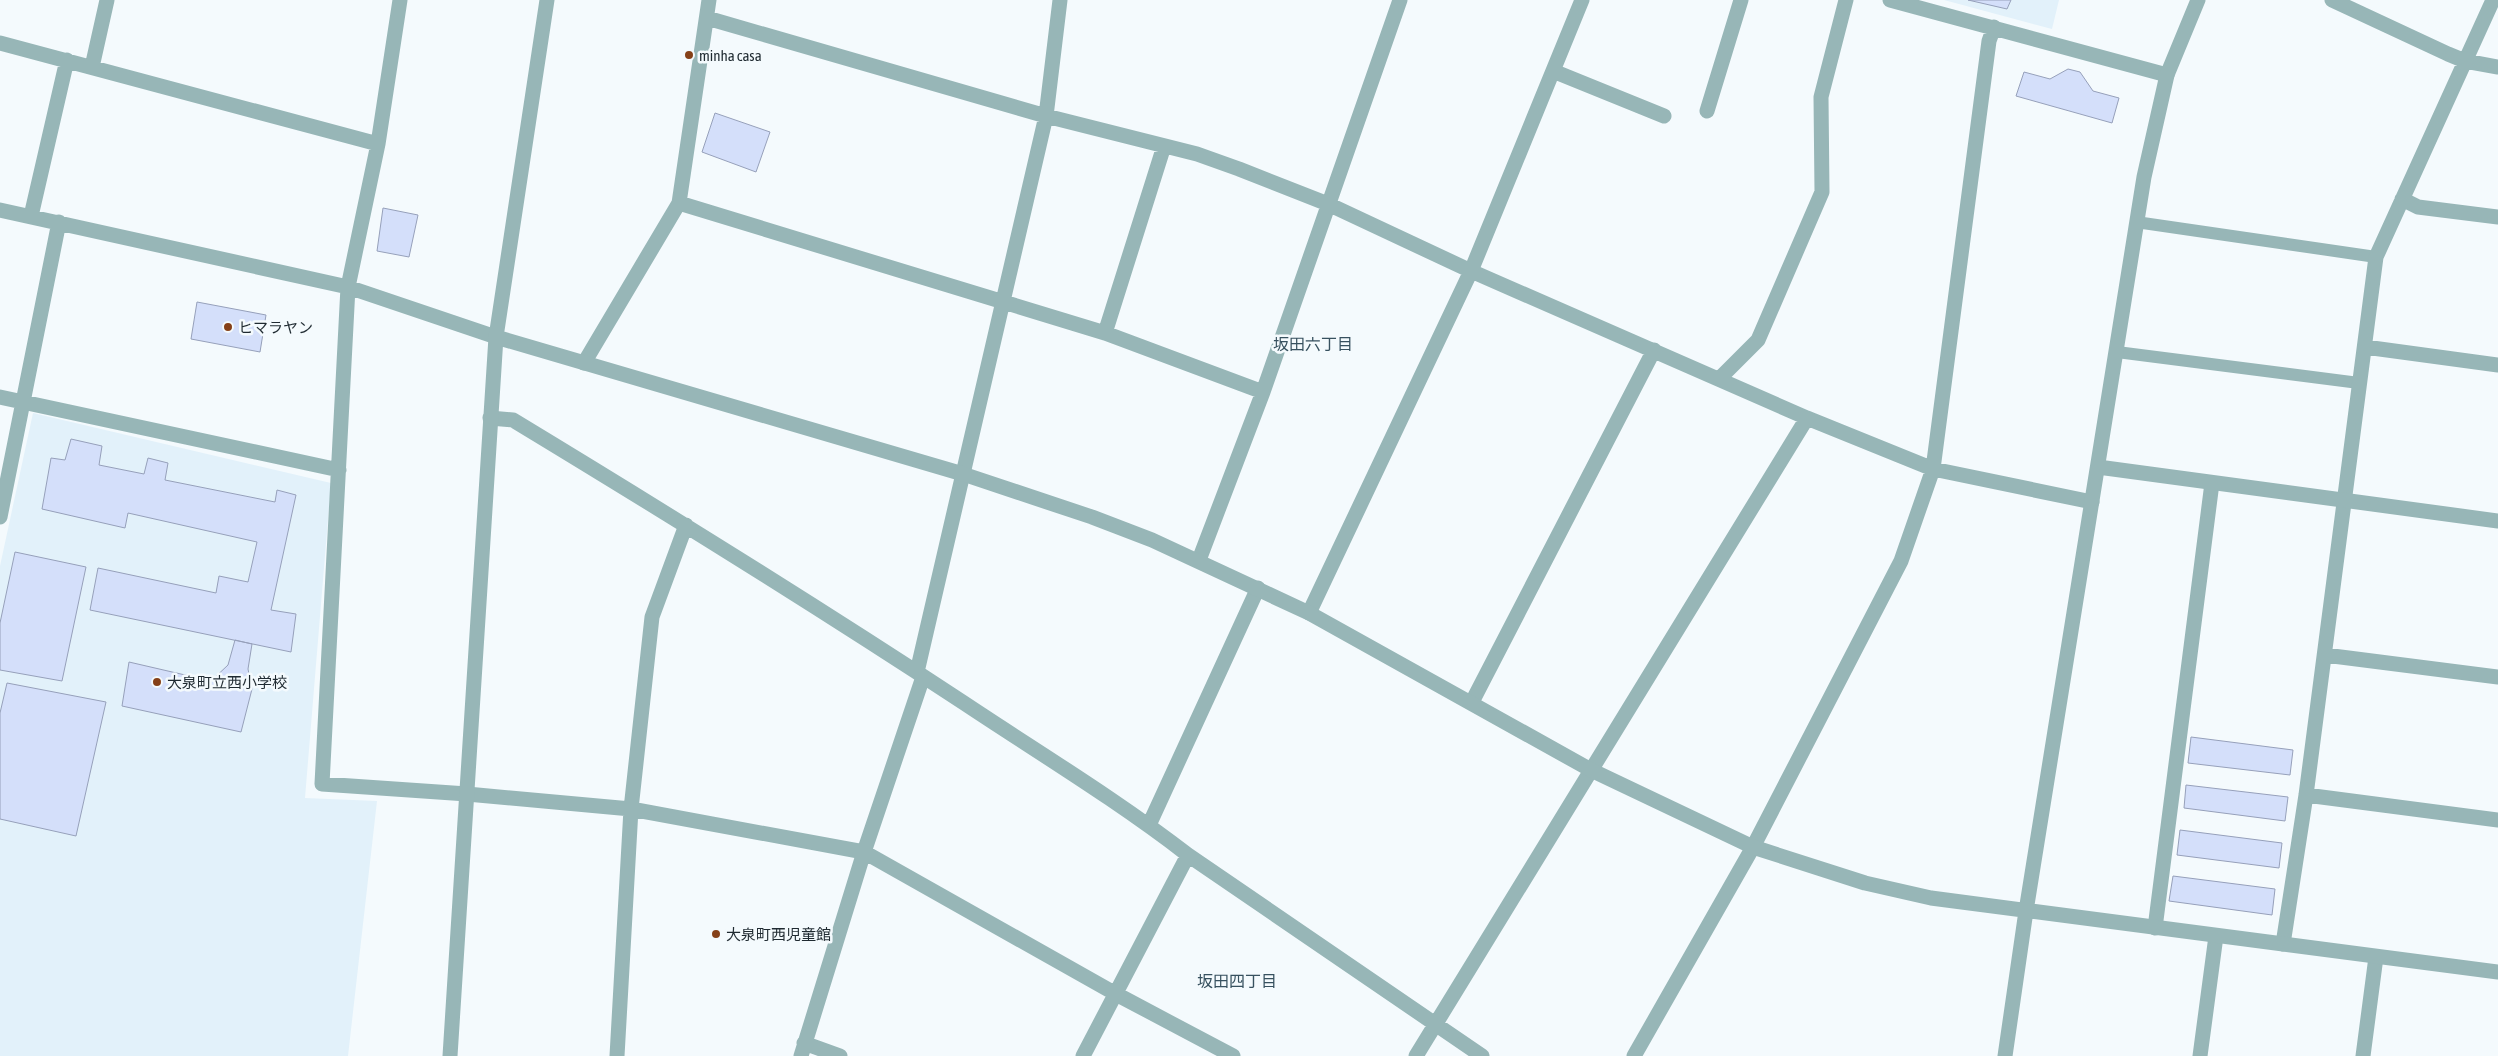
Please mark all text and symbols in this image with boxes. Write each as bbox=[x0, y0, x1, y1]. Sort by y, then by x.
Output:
place label: minha casa bbox=[699, 47, 762, 64]
marker: minha casa bbox=[683, 49, 695, 61]
place label: ヒマラヤン bbox=[238, 319, 313, 336]
marker: ヒマラヤン bbox=[222, 321, 234, 333]
district label: 坂田六丁目 bbox=[1273, 335, 1353, 353]
place label: 大泉町立西小学校 bbox=[167, 674, 287, 691]
marker: 大泉町立西小学校 bbox=[151, 676, 163, 688]
place label: 大泉町西児童館 bbox=[726, 926, 831, 943]
marker: 大泉町西児童館 bbox=[710, 928, 722, 940]
district label: 坂田四丁目 bbox=[1197, 972, 1277, 990]

